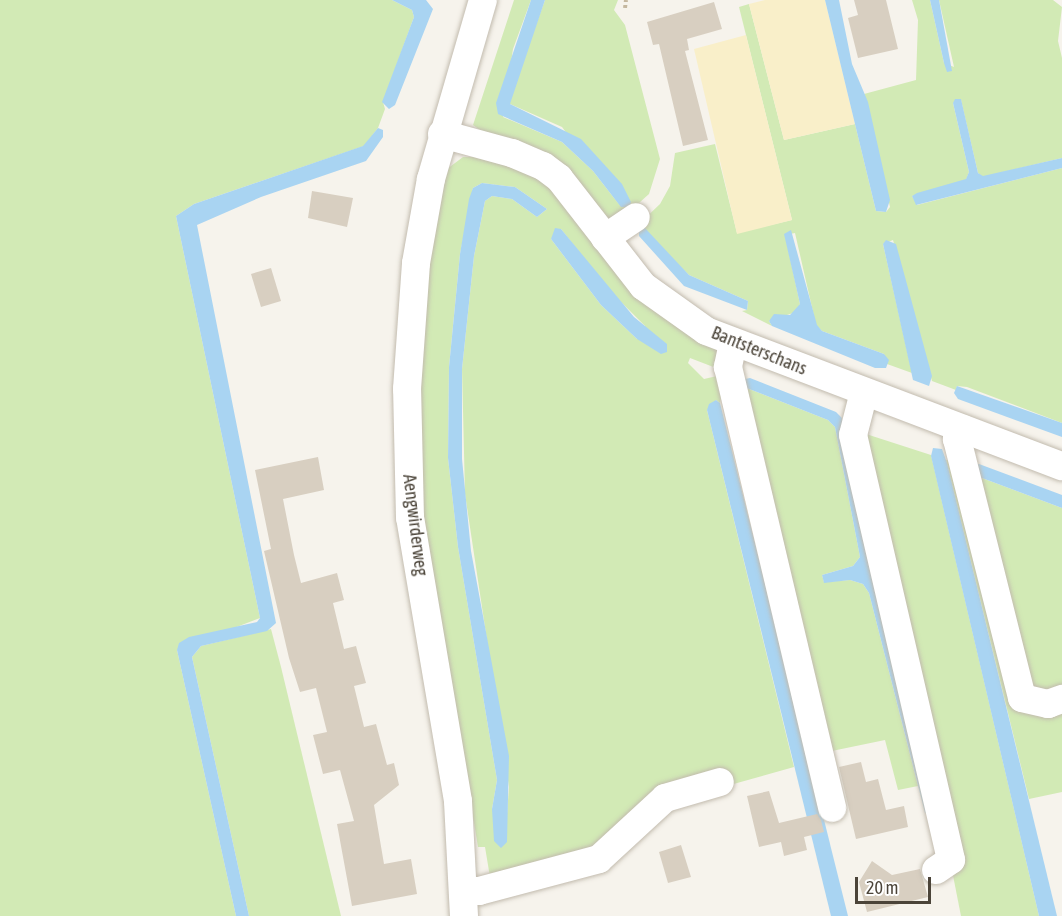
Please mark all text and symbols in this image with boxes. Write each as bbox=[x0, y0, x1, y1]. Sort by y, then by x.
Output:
street label: Bantsterschans bbox=[708, 322, 810, 380]
street label: Aengwirderweg bbox=[398, 473, 432, 577]
scale bar bbox=[858, 865, 934, 903]
text: 20 m bbox=[866, 877, 898, 898]

